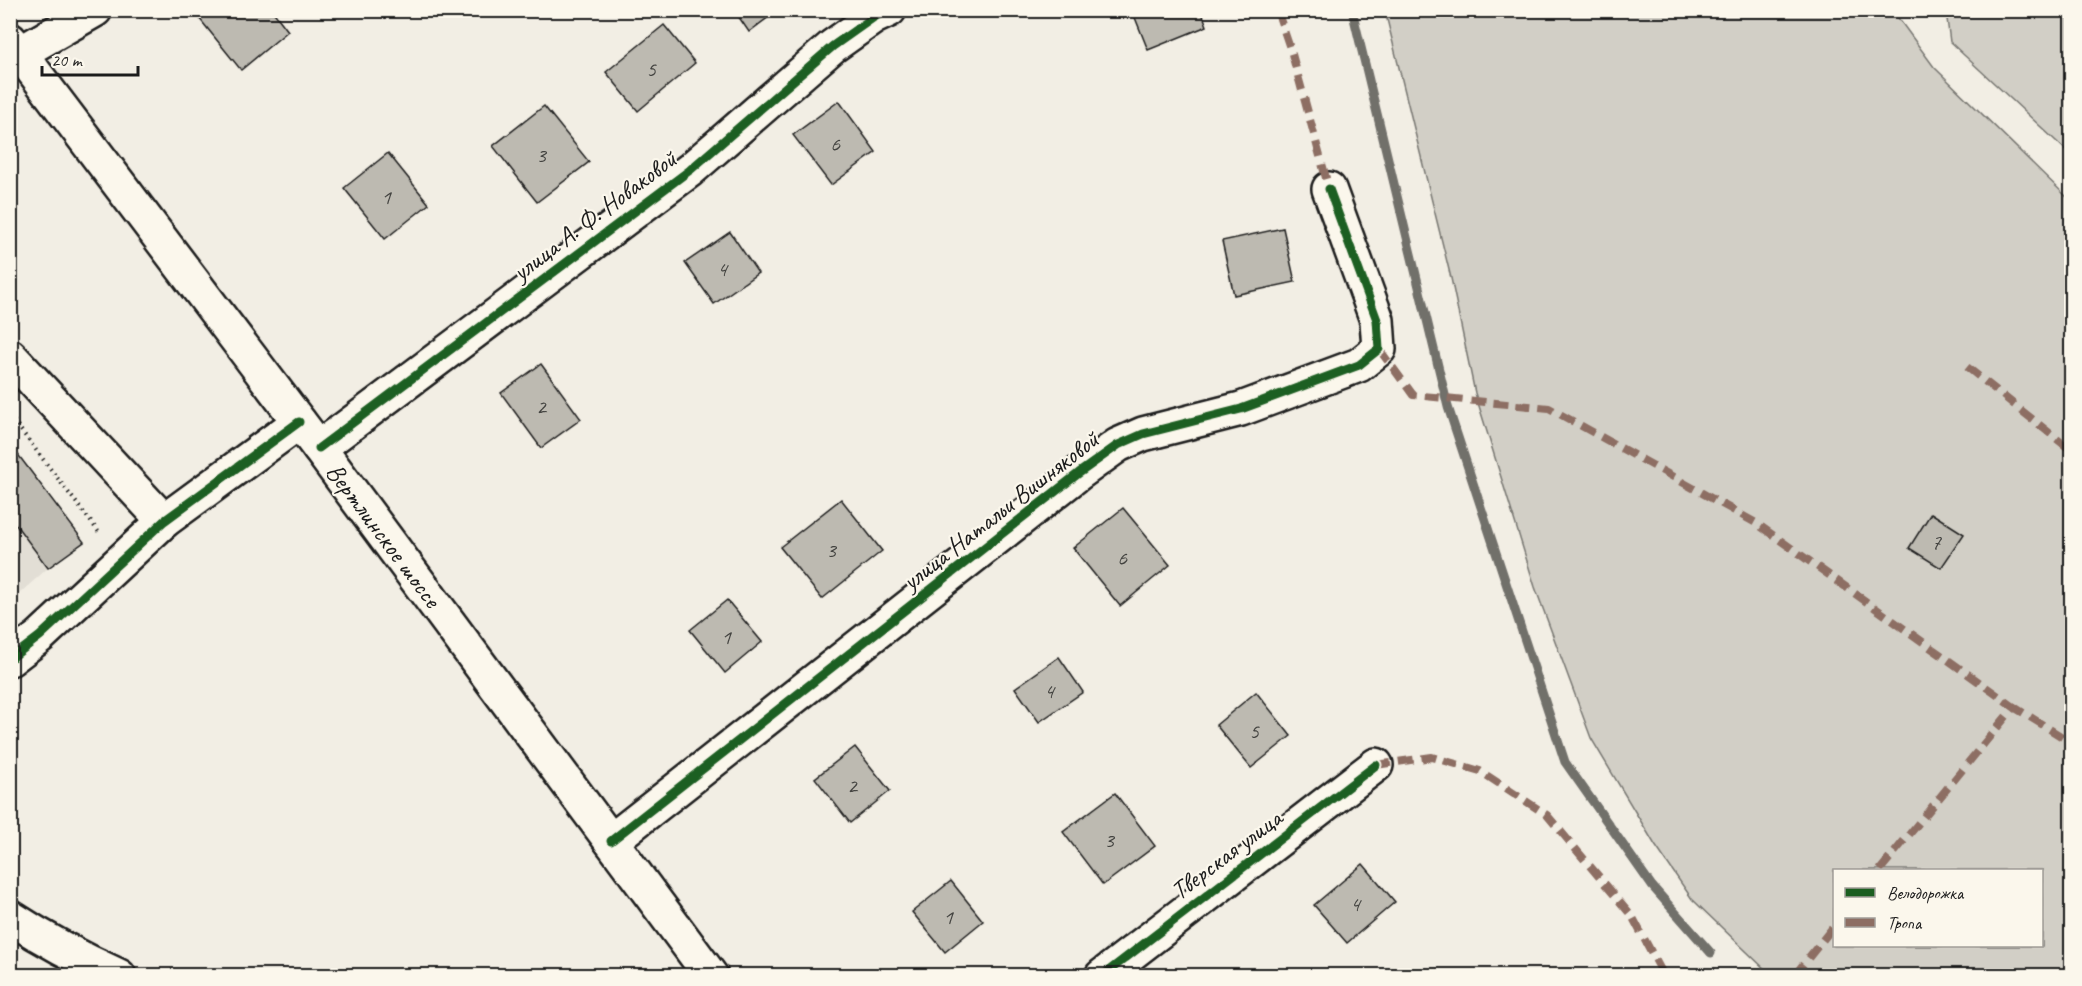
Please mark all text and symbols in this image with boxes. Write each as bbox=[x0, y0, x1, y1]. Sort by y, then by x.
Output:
scale bar bbox=[42, 39, 138, 77]
text: 20 m bbox=[51, 49, 84, 71]
house number: 5 bbox=[646, 55, 657, 83]
house number: 6 bbox=[830, 130, 841, 158]
street label: улица А. Ф. Новаковой bbox=[504, 141, 685, 289]
house number: 3 bbox=[536, 141, 548, 169]
house number: 1 bbox=[381, 183, 392, 211]
house number: 4 bbox=[717, 255, 729, 283]
house number: 2 bbox=[536, 393, 548, 421]
street label: улица Натальи Вишняковой bbox=[894, 422, 1107, 599]
street label: Вертлинское шоссе bbox=[319, 457, 450, 615]
house number: 7 bbox=[1931, 528, 1942, 556]
house number: 3 bbox=[826, 536, 838, 564]
house number: 6 bbox=[1117, 544, 1128, 572]
house number: 1 bbox=[721, 623, 732, 651]
house number: 4 bbox=[1044, 677, 1056, 705]
house number: 5 bbox=[1249, 717, 1260, 745]
house number: 2 bbox=[847, 772, 859, 800]
street label: Тверская улица bbox=[1164, 800, 1290, 907]
house number: 3 bbox=[1104, 826, 1116, 854]
legend bbox=[1833, 869, 2043, 947]
text: Велодорожка bbox=[1887, 882, 1965, 904]
house number: 4 bbox=[1350, 890, 1362, 918]
house number: 1 bbox=[943, 903, 954, 931]
text: Тропа bbox=[1887, 912, 1923, 934]

